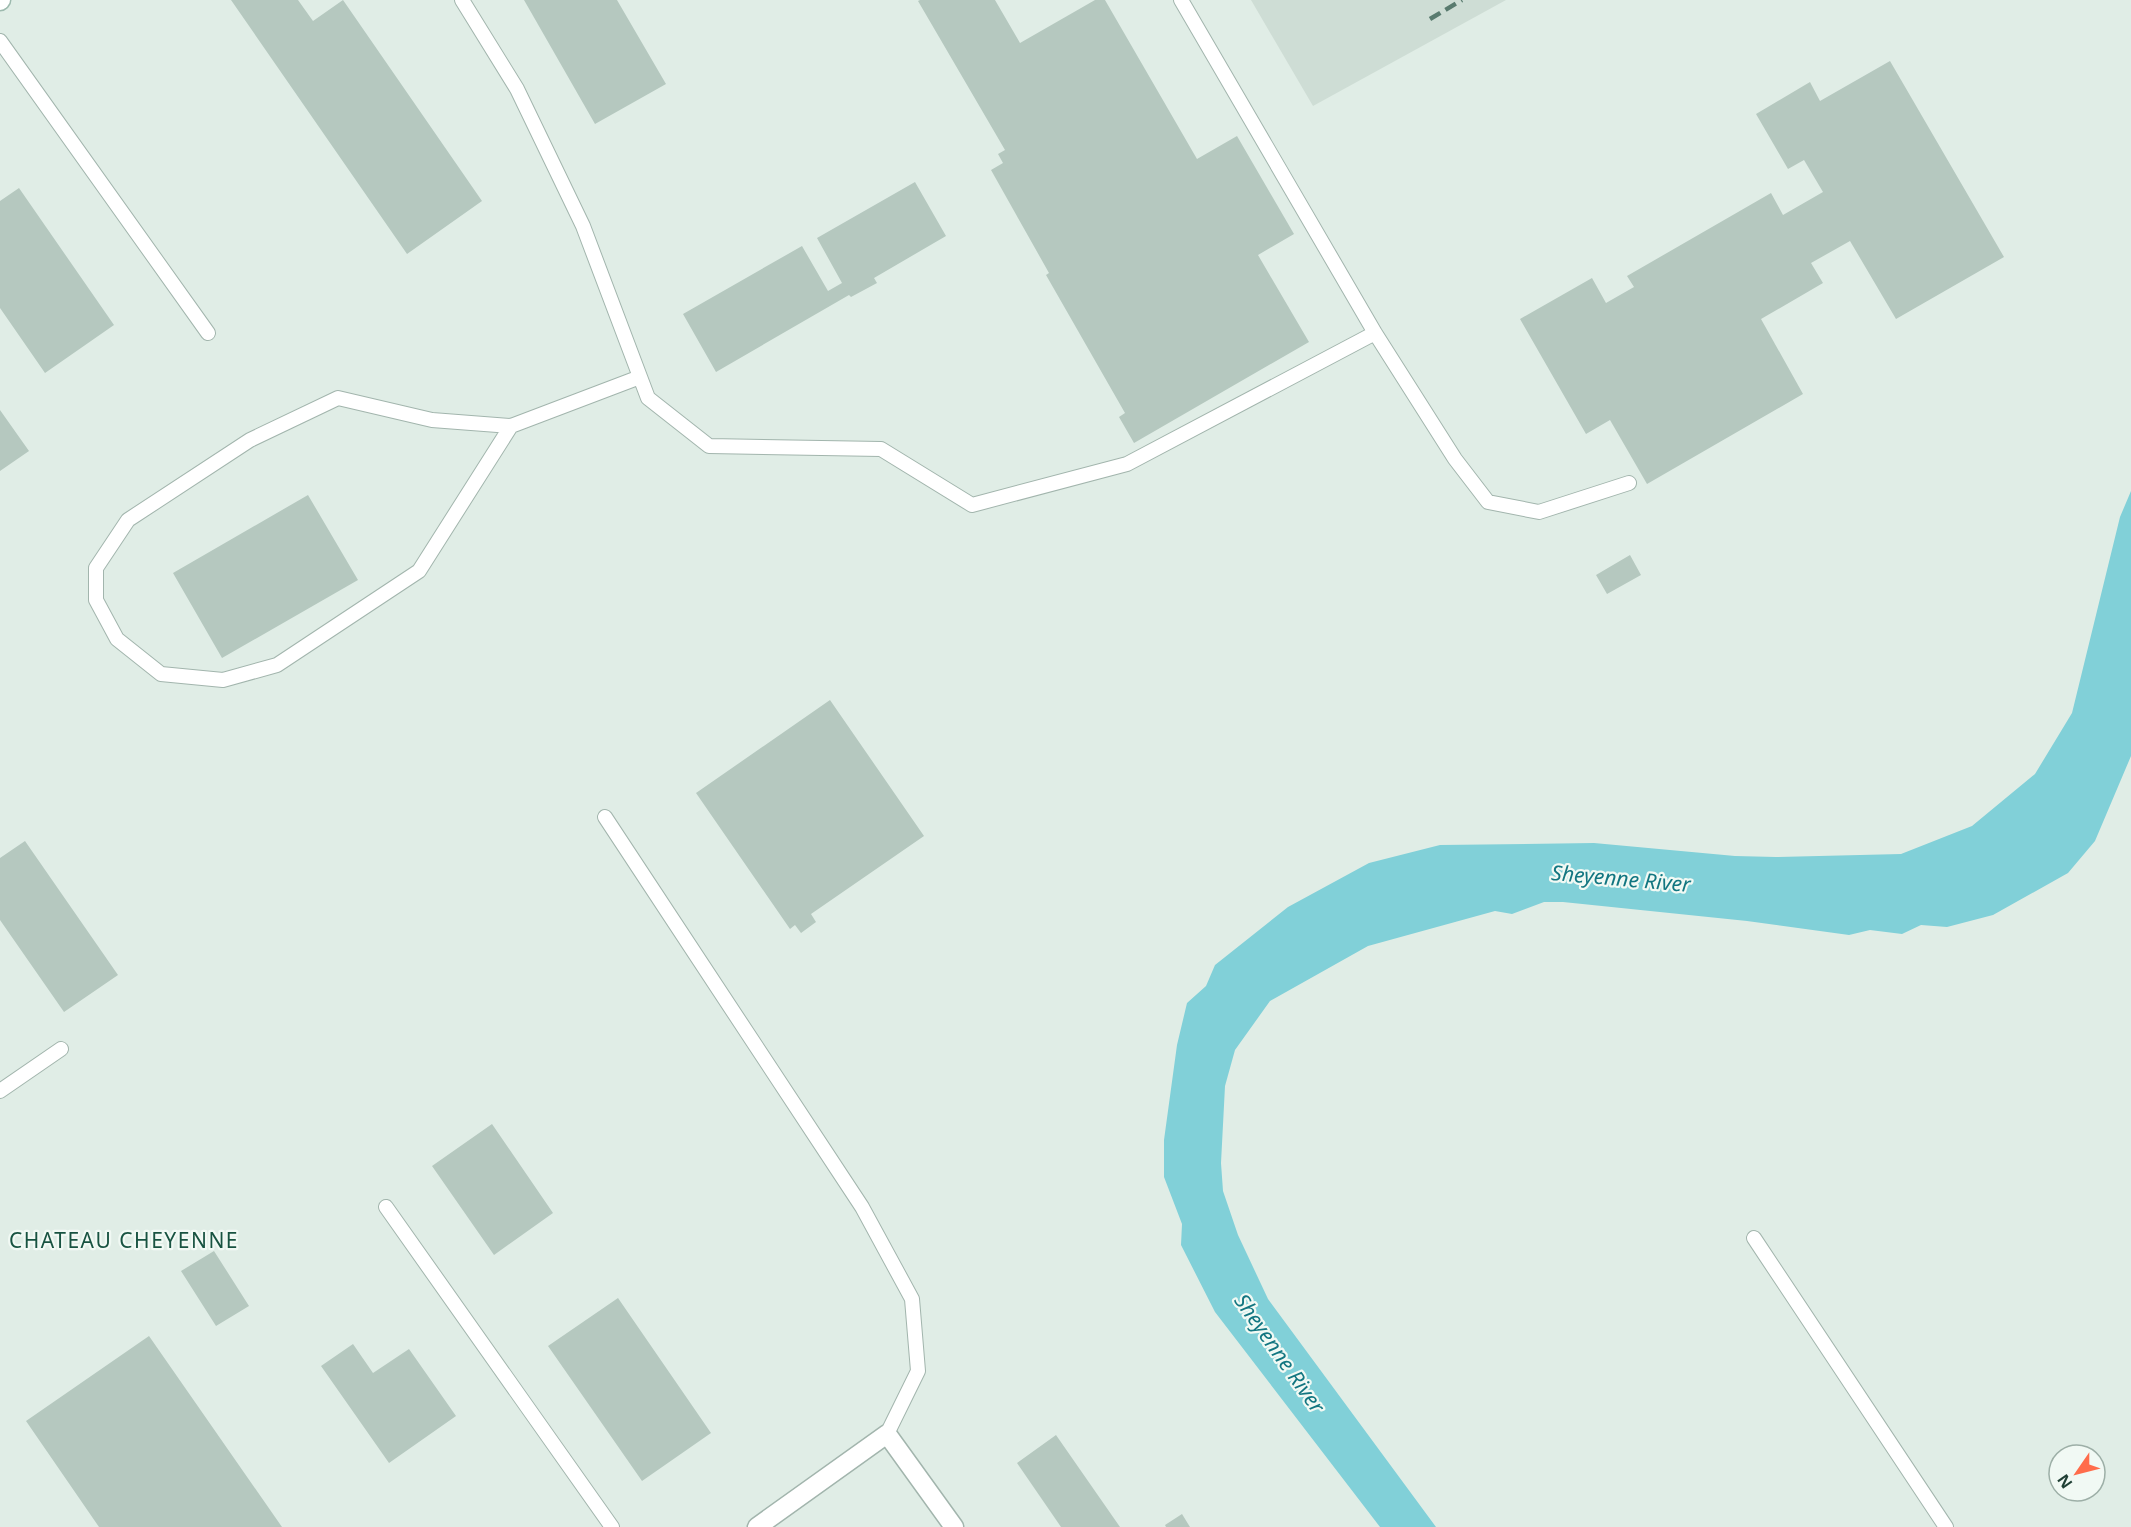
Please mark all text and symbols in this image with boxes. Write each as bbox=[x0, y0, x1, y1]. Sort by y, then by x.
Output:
water label: Sheyenne River bbox=[1550, 858, 1693, 898]
district label: CHATEAU CHEYENNE bbox=[9, 1226, 239, 1254]
water label: Sheyenne River bbox=[1229, 1288, 1332, 1419]
north arrow bbox=[2047, 1443, 2107, 1503]
text: N bbox=[2052, 1470, 2077, 1493]

